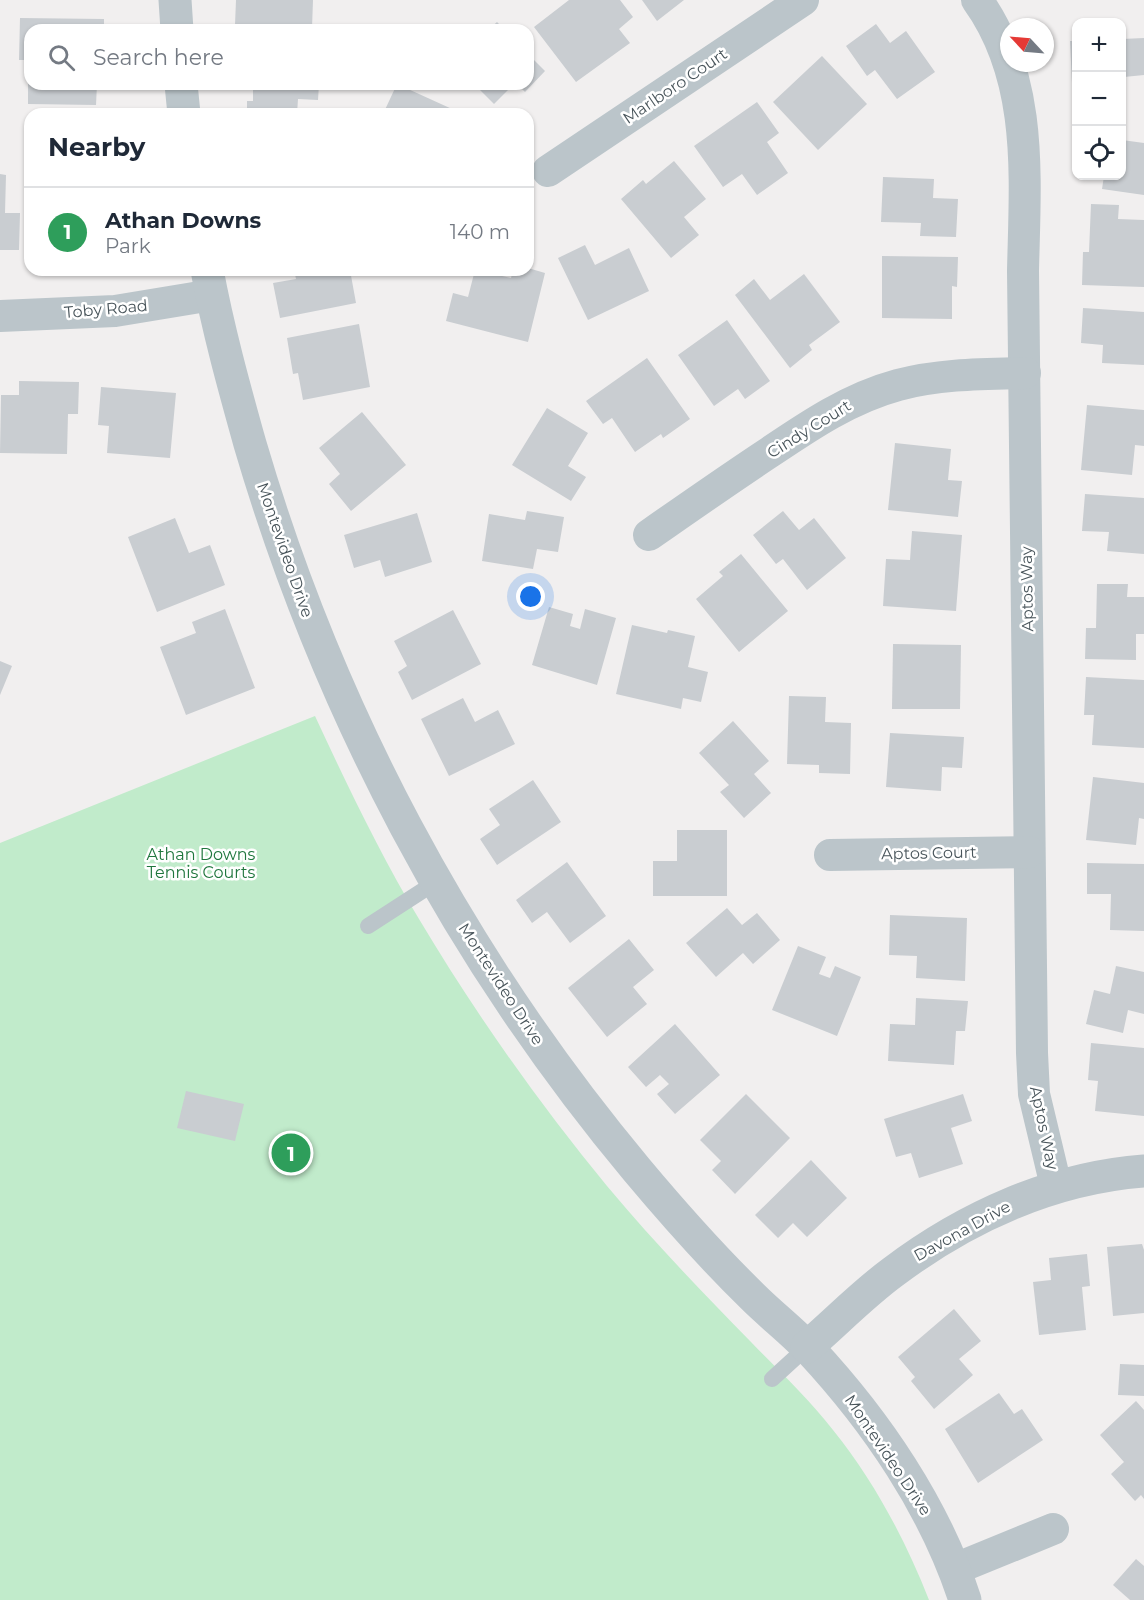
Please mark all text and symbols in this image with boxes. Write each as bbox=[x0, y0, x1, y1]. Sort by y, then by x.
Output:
north arrow bbox=[1000, 18, 1054, 72]
map controls bbox=[1072, 18, 1126, 180]
button: + bbox=[1072, 18, 1126, 72]
search box bbox=[24, 24, 534, 90]
icon: search bbox=[45, 41, 78, 74]
text: Search here bbox=[93, 44, 224, 71]
street label: Marlboro Court bbox=[619, 44, 731, 128]
button: − bbox=[1072, 72, 1126, 126]
button: locate bbox=[1072, 126, 1126, 180]
text: Nearby bbox=[48, 131, 145, 163]
text: Athan Downs bbox=[105, 207, 261, 234]
text: 1 bbox=[64, 220, 71, 244]
text: 140 m bbox=[450, 220, 510, 244]
text: Park bbox=[105, 234, 151, 258]
street label: Toby Road bbox=[64, 296, 148, 322]
street label: Cindy Court bbox=[764, 396, 855, 462]
street label: Montevideo Drive bbox=[253, 480, 317, 620]
street label: Aptos Way bbox=[1017, 546, 1037, 632]
your location bbox=[516, 582, 545, 611]
street label: Aptos Court bbox=[881, 843, 977, 863]
park label: Athan Downs Tennis Courts bbox=[147, 845, 256, 882]
street label: Montevideo Drive bbox=[455, 920, 547, 1048]
street label: Aptos Way bbox=[1026, 1084, 1062, 1172]
pin: 1 bbox=[272, 1130, 310, 1176]
street label: Davona Drive bbox=[910, 1197, 1014, 1265]
street label: Montevideo Drive bbox=[841, 1391, 935, 1519]

